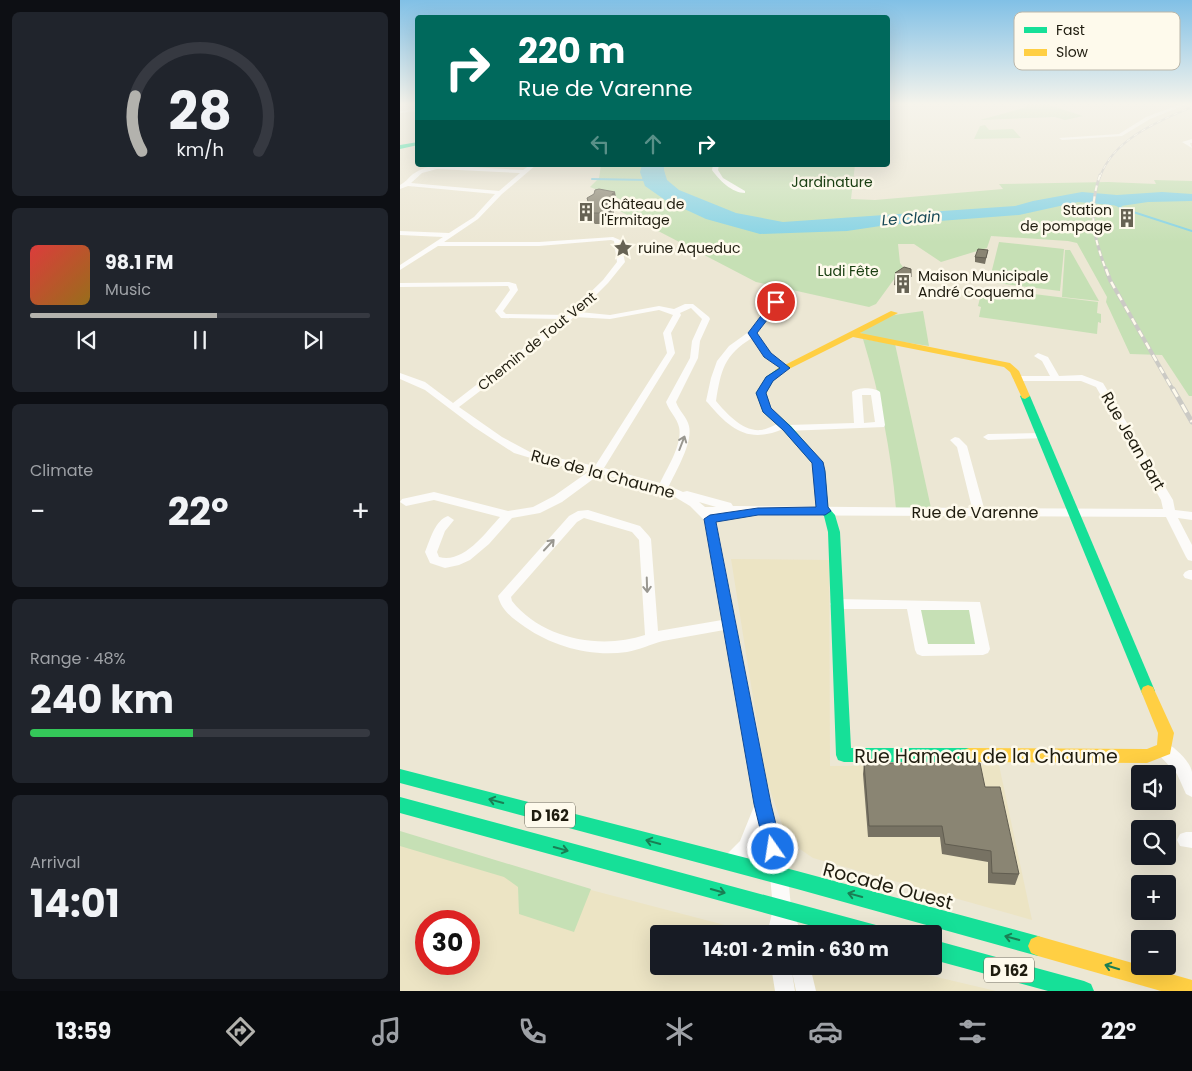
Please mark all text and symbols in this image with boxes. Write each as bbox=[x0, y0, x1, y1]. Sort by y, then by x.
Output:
legend bbox=[1014, 12, 1180, 70]
text: Fast bbox=[1056, 20, 1085, 40]
text: 220 m bbox=[518, 26, 625, 75]
icon: right bbox=[435, 35, 500, 100]
text: Slow bbox=[1056, 42, 1089, 62]
text: Rue de Varenne bbox=[518, 73, 693, 104]
text: 28 bbox=[168, 75, 232, 148]
icon: left bbox=[586, 130, 614, 158]
icon: ahead bbox=[639, 130, 667, 158]
icon: right bbox=[692, 130, 720, 158]
text: km/h bbox=[176, 137, 224, 162]
park label: Jardinature bbox=[791, 172, 873, 192]
place label: Château de l'Ermitage bbox=[601, 194, 685, 230]
place label: Station de pompage bbox=[1020, 200, 1112, 236]
building icon: Château de l'Ermitage bbox=[575, 201, 597, 223]
water label: Le Clain bbox=[881, 205, 941, 231]
building icon: Station de pompage bbox=[1116, 207, 1138, 229]
place icon: ruine Aqueduc bbox=[612, 237, 634, 259]
place label: ruine Aqueduc bbox=[638, 238, 740, 258]
text: 98.1 FM bbox=[105, 249, 173, 276]
park label: Ludi Fête bbox=[817, 261, 879, 281]
place label: Maison Municipale André Coquema bbox=[918, 266, 1049, 302]
building icon: Maison Municipale André Coquema bbox=[892, 273, 914, 295]
text: Music bbox=[105, 278, 151, 301]
pin bbox=[755, 281, 797, 323]
street label: Chemin de Tout Vent bbox=[473, 287, 601, 395]
icon: arrive bbox=[762, 288, 790, 316]
icon: previous bbox=[73, 326, 101, 354]
icon: pause bbox=[186, 326, 214, 354]
icon: next bbox=[299, 326, 327, 354]
street label: Rue Jean Bart bbox=[1095, 387, 1171, 495]
one-way arrow bbox=[678, 436, 688, 451]
street label: Rue de la Chaume bbox=[528, 444, 678, 504]
text: Climate bbox=[30, 459, 93, 482]
text: 22° bbox=[168, 485, 229, 538]
text: − bbox=[30, 492, 45, 531]
text: + bbox=[351, 492, 370, 531]
street label: Rue de Varenne bbox=[911, 501, 1039, 524]
one-way arrow bbox=[543, 538, 555, 551]
one-way arrow bbox=[643, 577, 652, 593]
text: Range · 48% bbox=[30, 647, 126, 670]
text: 240 km bbox=[30, 673, 174, 726]
street label: Rue Hameau de la Chaume bbox=[854, 743, 1118, 770]
map controls bbox=[1131, 765, 1176, 975]
button: sound bbox=[1131, 765, 1176, 810]
one-way arrow bbox=[489, 796, 505, 805]
road number: D 162 bbox=[525, 802, 575, 828]
button: search bbox=[1131, 820, 1176, 865]
position arrow bbox=[746, 822, 798, 874]
one-way arrow bbox=[646, 837, 662, 846]
one-way arrow bbox=[552, 844, 568, 854]
text: Arrival bbox=[30, 851, 80, 874]
street label: Rocade Ouest bbox=[820, 856, 956, 916]
button: + bbox=[1131, 875, 1176, 920]
text: 14:01 bbox=[30, 877, 120, 930]
one-way arrow bbox=[709, 887, 725, 897]
one-way arrow bbox=[847, 890, 863, 900]
speed limit sign: 30 bbox=[415, 910, 480, 975]
button: − bbox=[1131, 930, 1176, 975]
one-way arrow bbox=[1004, 933, 1020, 942]
text: 14:01 · 2 min · 630 m bbox=[703, 936, 889, 963]
road number: D 162 bbox=[984, 958, 1034, 982]
one-way arrow bbox=[1104, 961, 1120, 971]
icon: directions bbox=[223, 1014, 258, 1049]
icon: music bbox=[369, 1014, 404, 1049]
icon: phone bbox=[515, 1014, 550, 1049]
icon: climate bbox=[662, 1014, 697, 1049]
icon: car bbox=[808, 1014, 843, 1049]
icon: filters bbox=[955, 1014, 990, 1049]
text: 13:59 bbox=[56, 1016, 111, 1047]
text: 22° bbox=[1101, 1016, 1136, 1047]

